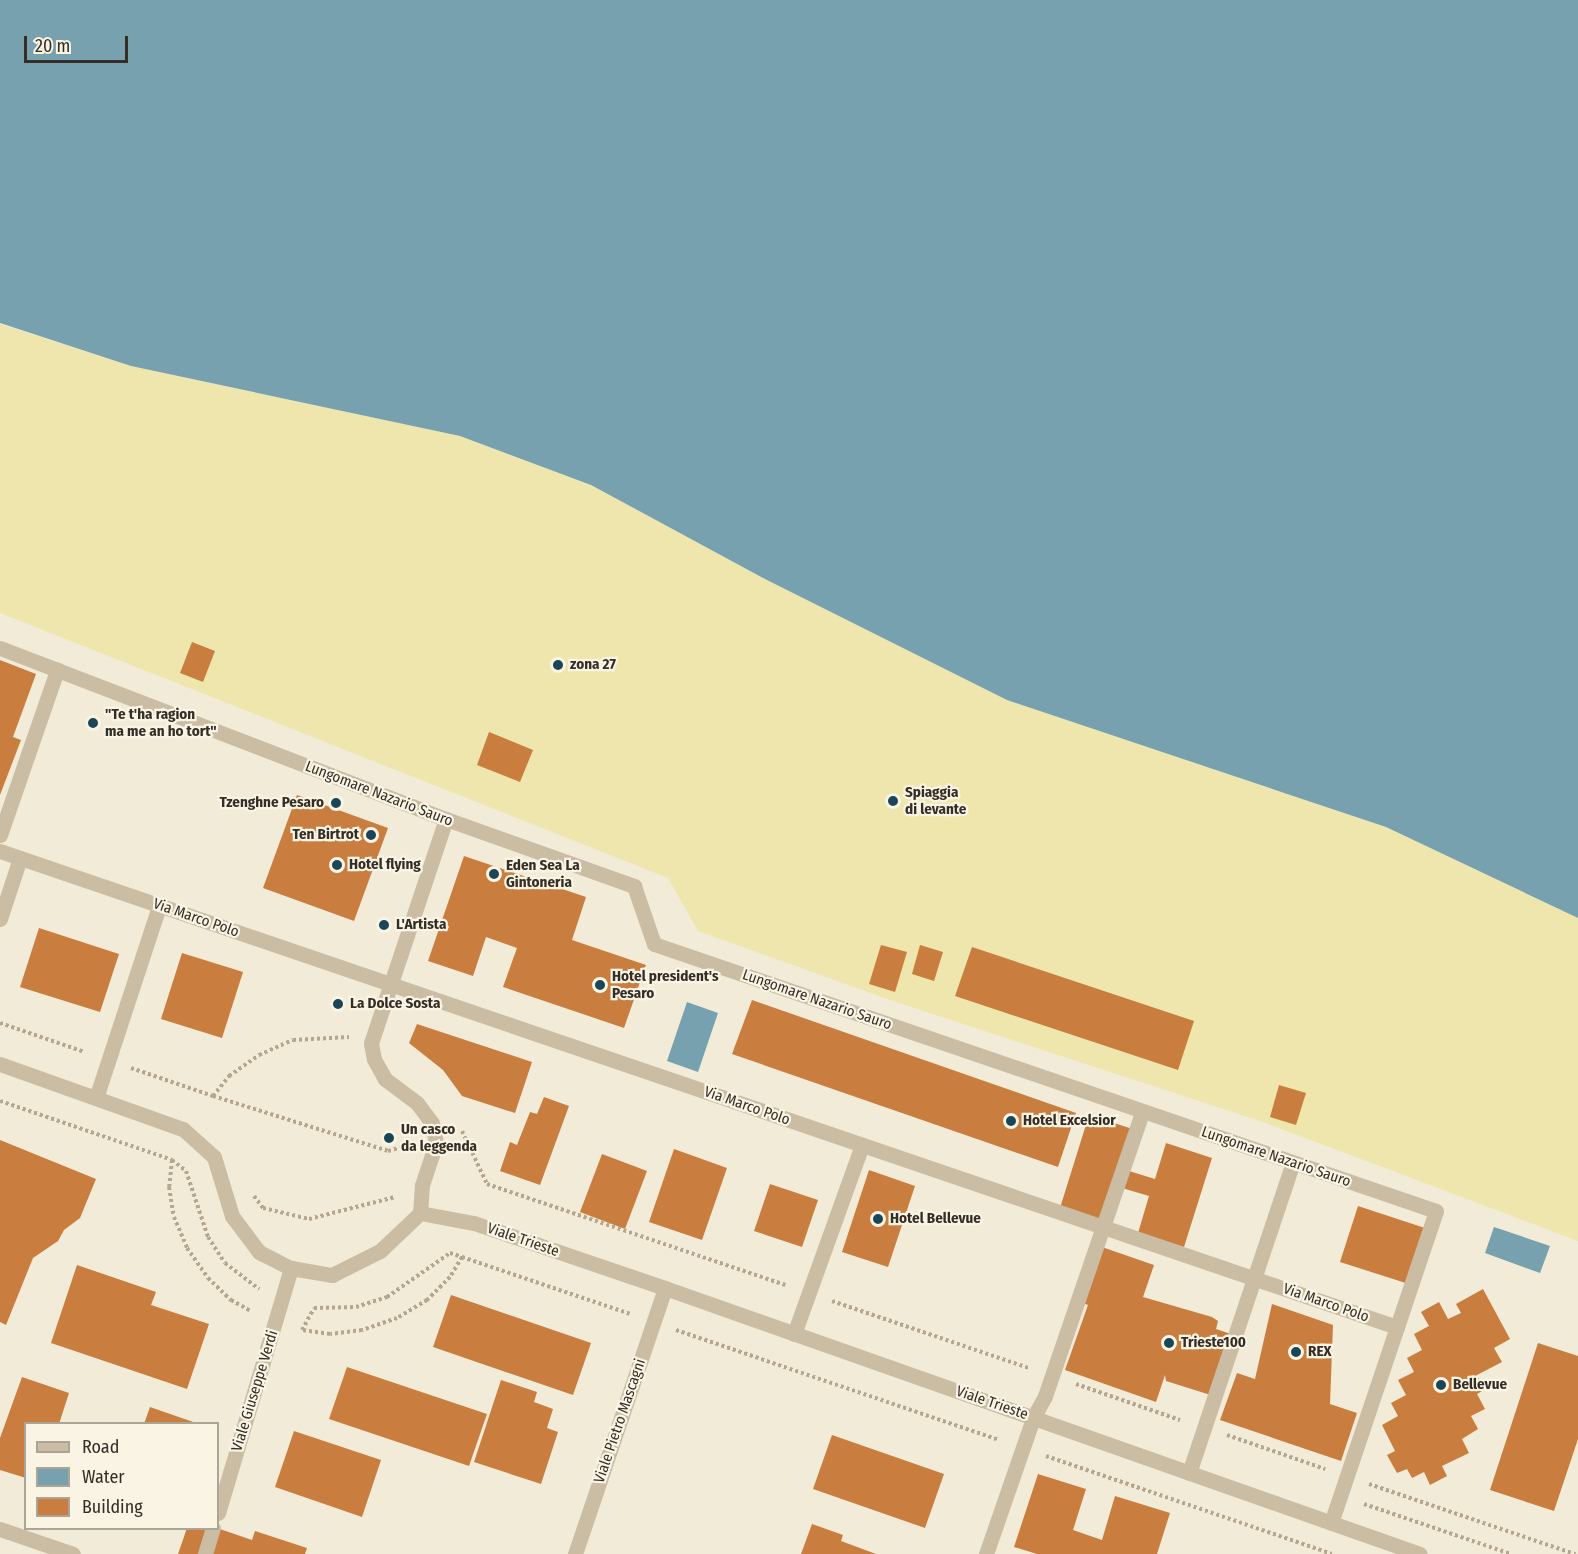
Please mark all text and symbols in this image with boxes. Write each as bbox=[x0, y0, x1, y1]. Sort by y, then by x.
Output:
scale bar bbox=[27, 24, 130, 62]
text: 20 m bbox=[35, 35, 70, 57]
place label: zona 27 bbox=[570, 656, 616, 674]
marker: zona 27 bbox=[551, 658, 565, 672]
place label: "Te t'ha ragion ma me an ho tort" bbox=[105, 705, 217, 740]
marker: "Te t'ha ragion ma me an ho tort" bbox=[86, 716, 100, 730]
street label: Lungomare Nazario Sauro bbox=[303, 757, 455, 831]
place label: Spiaggia di levante bbox=[905, 783, 966, 818]
place label: Tzenghne Pesaro bbox=[219, 794, 324, 812]
marker: Spiaggia di levante bbox=[886, 794, 900, 808]
marker: Tzenghne Pesaro bbox=[329, 796, 343, 810]
place label: Ten Birtrot bbox=[292, 826, 359, 844]
marker: Ten Birtrot bbox=[364, 828, 378, 842]
place label: Hotel flying bbox=[349, 856, 421, 874]
place label: Eden Sea La Gintoneria bbox=[506, 856, 580, 891]
marker: Hotel flying bbox=[330, 858, 344, 872]
marker: Eden Sea La Gintoneria bbox=[487, 867, 501, 881]
street label: Via Marco Polo bbox=[151, 895, 241, 941]
place label: L'Artista bbox=[396, 916, 446, 934]
marker: L'Artista bbox=[377, 918, 391, 932]
street label: Lungomare Nazario Sauro bbox=[740, 966, 894, 1034]
place label: Hotel president's Pesaro bbox=[612, 967, 719, 1002]
marker: Hotel president's Pesaro bbox=[593, 978, 607, 992]
place label: La Dolce Sosta bbox=[350, 995, 440, 1013]
marker: La Dolce Sosta bbox=[331, 997, 345, 1011]
street label: Via Marco Polo bbox=[702, 1083, 792, 1129]
place label: Hotel Excelsior bbox=[1023, 1112, 1116, 1130]
marker: Hotel Excelsior bbox=[1004, 1114, 1018, 1128]
place label: Un casco da leggenda bbox=[401, 1120, 477, 1155]
street label: Lungomare Nazario Sauro bbox=[1199, 1123, 1353, 1191]
marker: Un casco da leggenda bbox=[382, 1131, 396, 1145]
place label: Hotel Bellevue bbox=[890, 1210, 981, 1228]
marker: Hotel Bellevue bbox=[871, 1212, 885, 1226]
street label: Viale Trieste bbox=[485, 1219, 561, 1261]
street label: Via Marco Polo bbox=[1281, 1280, 1371, 1326]
street label: Viale Giuseppe Verdi bbox=[228, 1328, 282, 1454]
place label: Trieste100 bbox=[1181, 1334, 1246, 1352]
marker: Trieste100 bbox=[1162, 1336, 1176, 1350]
place label: REX bbox=[1308, 1343, 1331, 1361]
marker: REX bbox=[1289, 1345, 1303, 1359]
street label: Viale Pietro Mascagni bbox=[590, 1357, 650, 1485]
place label: Bellevue bbox=[1453, 1376, 1507, 1394]
marker: Bellevue bbox=[1434, 1378, 1448, 1392]
street label: Viale Trieste bbox=[954, 1382, 1030, 1424]
legend bbox=[24, 1422, 219, 1530]
text: Road bbox=[82, 1436, 119, 1458]
text: Water bbox=[82, 1466, 125, 1488]
text: Building bbox=[82, 1496, 143, 1518]

